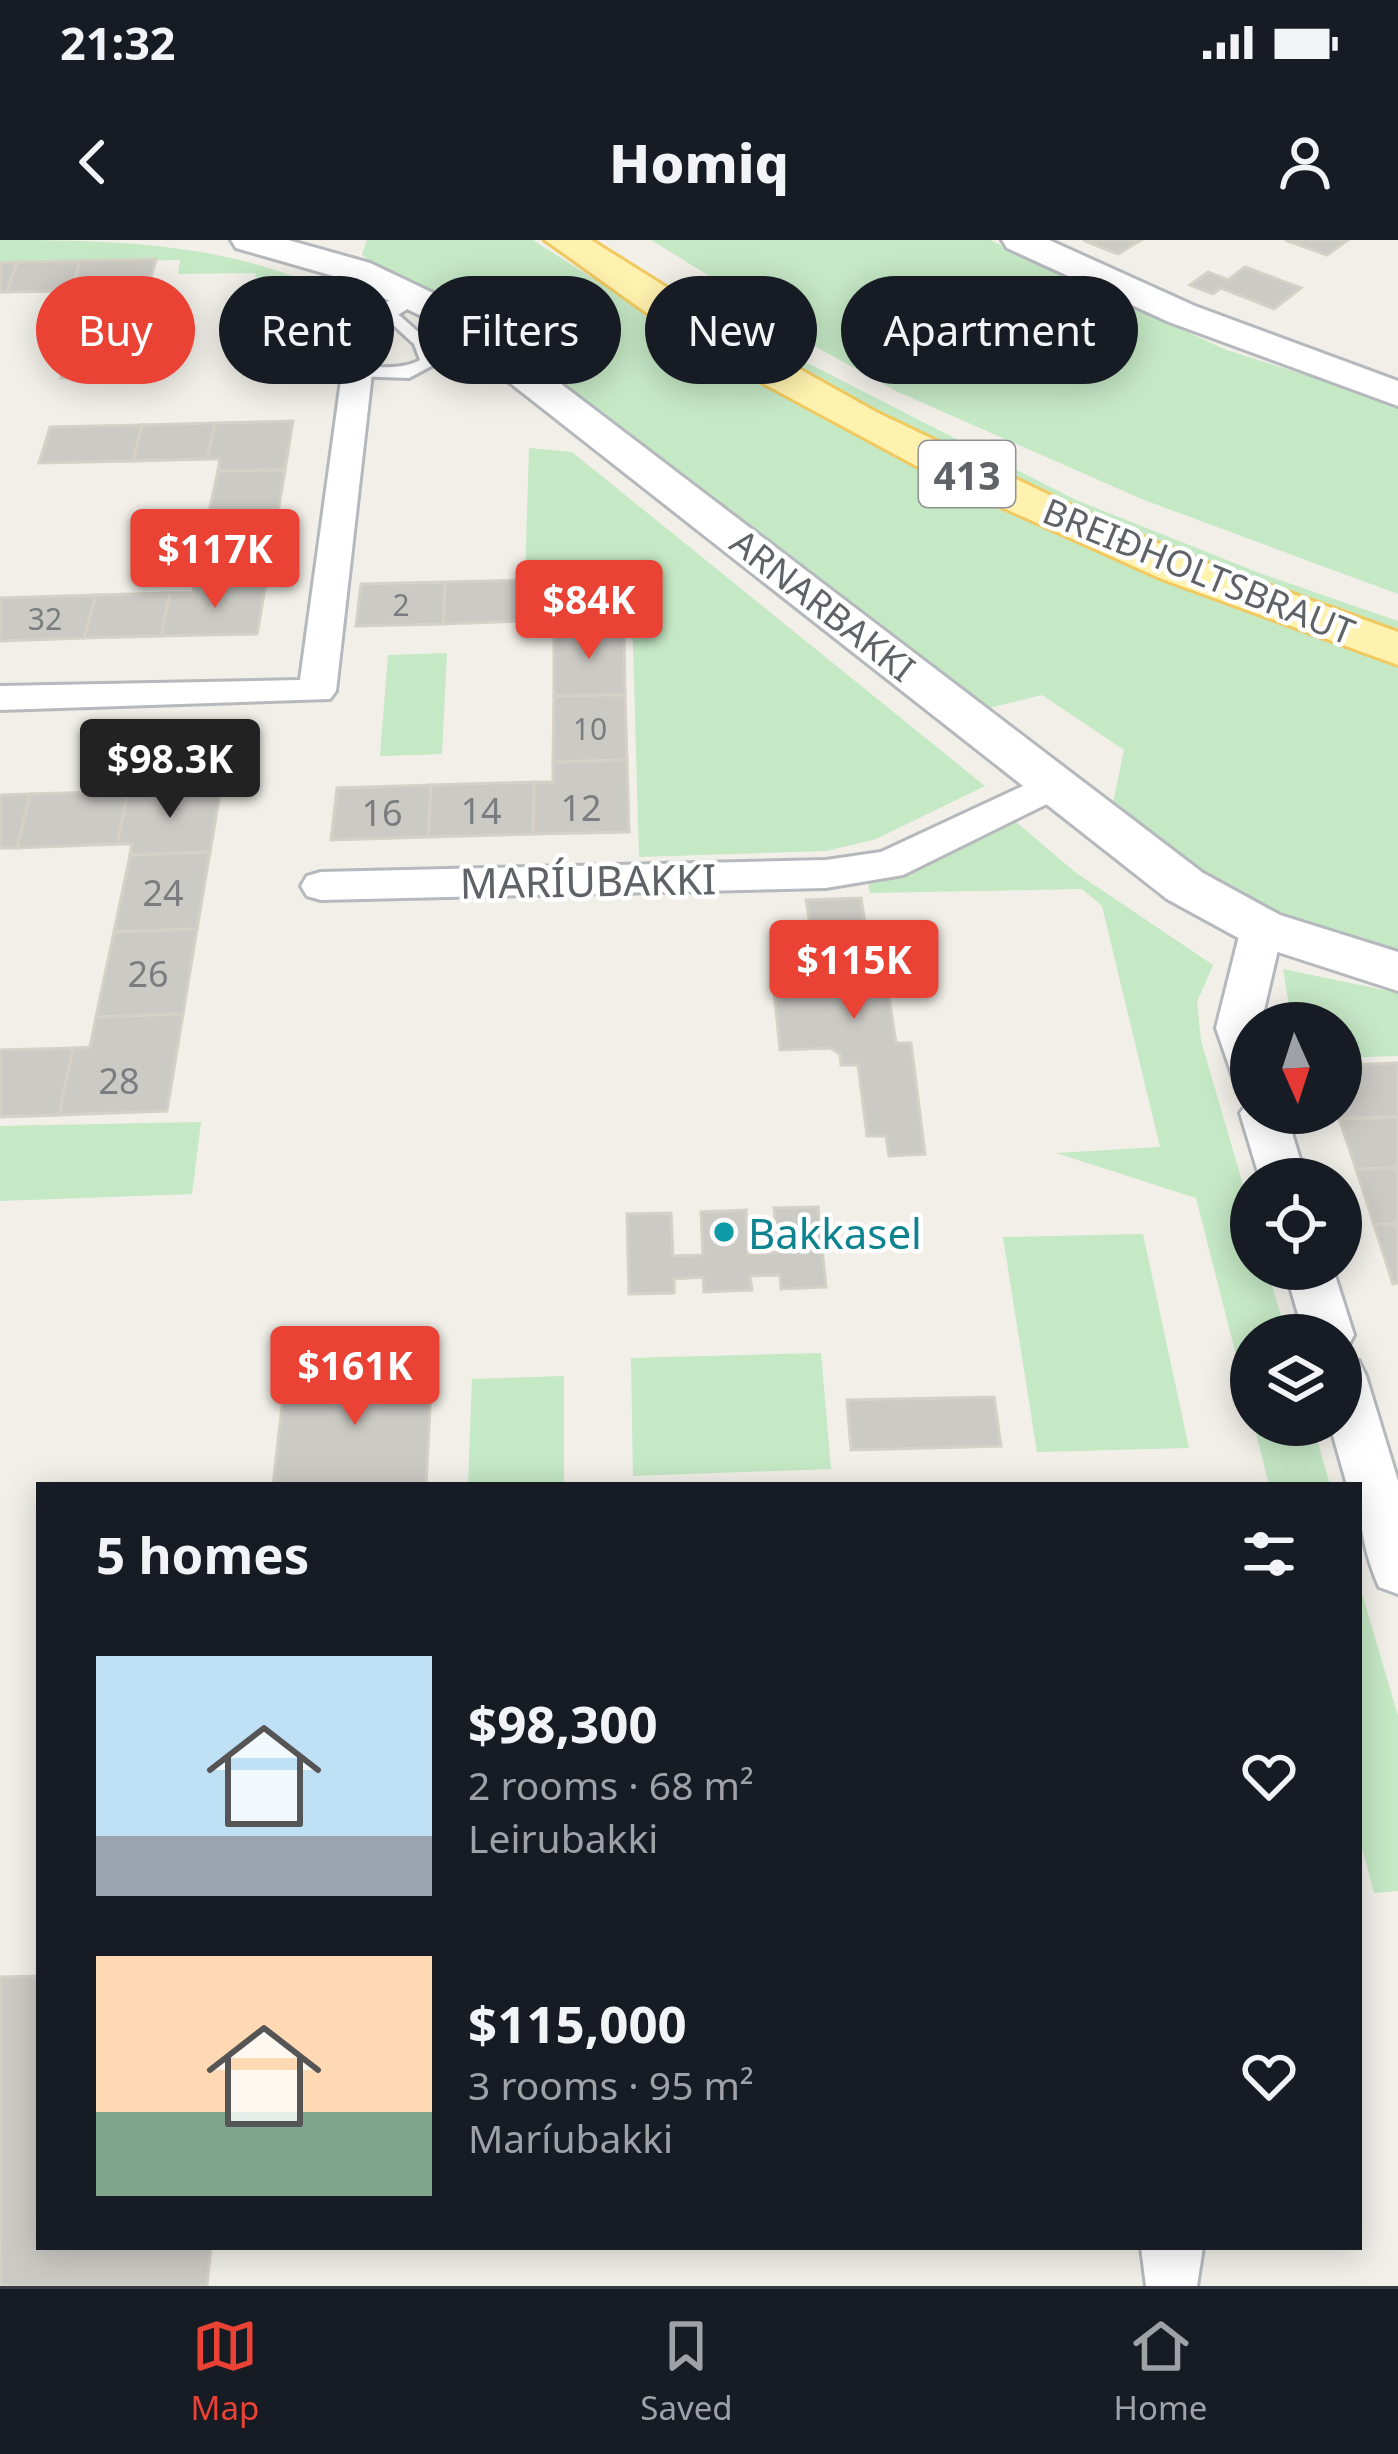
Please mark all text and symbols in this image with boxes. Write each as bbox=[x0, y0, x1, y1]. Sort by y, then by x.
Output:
text: 21:32 bbox=[60, 12, 176, 73]
text: Homiq bbox=[609, 125, 789, 199]
icon: back bbox=[60, 129, 126, 195]
icon: person bbox=[1272, 129, 1338, 195]
chip: Buy bbox=[36, 276, 195, 384]
chip: Rent bbox=[219, 276, 394, 384]
chip: Filters bbox=[418, 276, 621, 384]
chip: New bbox=[645, 276, 817, 384]
chip: Apartment bbox=[841, 276, 1138, 384]
road number: 413 bbox=[919, 441, 1015, 507]
street label: BREIÐHOLTSBRAUT bbox=[1036, 486, 1362, 656]
pin: $117K bbox=[131, 509, 299, 611]
street label: ARNARBAKKI bbox=[721, 518, 925, 692]
text: $117K bbox=[157, 521, 273, 574]
pin: $84K bbox=[518, 560, 660, 662]
text: $84K bbox=[543, 572, 635, 625]
house number: 2 bbox=[392, 584, 410, 625]
house number: 32 bbox=[28, 598, 62, 639]
house number: 10 bbox=[573, 708, 607, 749]
pin: $98.3K bbox=[72, 719, 268, 821]
text: $98.3K bbox=[107, 731, 233, 784]
house number: 12 bbox=[560, 783, 602, 832]
house number: 14 bbox=[460, 786, 502, 835]
house number: 16 bbox=[361, 788, 403, 837]
street label: MARÍUBAKKI bbox=[459, 849, 717, 911]
house number: 24 bbox=[142, 868, 184, 917]
pin: $115K bbox=[770, 920, 938, 1022]
text: $115K bbox=[796, 932, 912, 985]
house number: 26 bbox=[127, 949, 169, 998]
north arrow bbox=[1230, 1002, 1362, 1134]
map controls bbox=[1230, 1002, 1362, 1446]
house number: 28 bbox=[98, 1056, 140, 1105]
button: locate bbox=[1230, 1158, 1362, 1290]
place label: Bakkasel bbox=[748, 1204, 922, 1261]
marker: Bakkasel bbox=[711, 1219, 737, 1245]
button: layers bbox=[1230, 1314, 1362, 1446]
pin: $161K bbox=[271, 1326, 439, 1428]
text: $161K bbox=[297, 1338, 413, 1391]
text: 5 homes bbox=[96, 1519, 309, 1589]
icon: filters bbox=[1236, 1521, 1302, 1587]
text: $98,300 bbox=[468, 1688, 658, 1758]
icon: home bbox=[192, 1704, 336, 1848]
icon: heart bbox=[1236, 1743, 1302, 1809]
text: 2 rooms · 68 m² bbox=[468, 1758, 754, 1811]
text: Leirubakki bbox=[468, 1811, 658, 1864]
text: $115,000 bbox=[468, 1988, 687, 2058]
icon: home bbox=[192, 2004, 336, 2148]
icon: heart bbox=[1236, 2043, 1302, 2109]
text: 3 rooms · 95 m² bbox=[468, 2058, 754, 2111]
text: Maríubakki bbox=[468, 2111, 673, 2164]
tab: Map bbox=[191, 2313, 259, 2430]
tab: Saved bbox=[640, 2313, 733, 2430]
tab: Home bbox=[1114, 2313, 1207, 2430]

